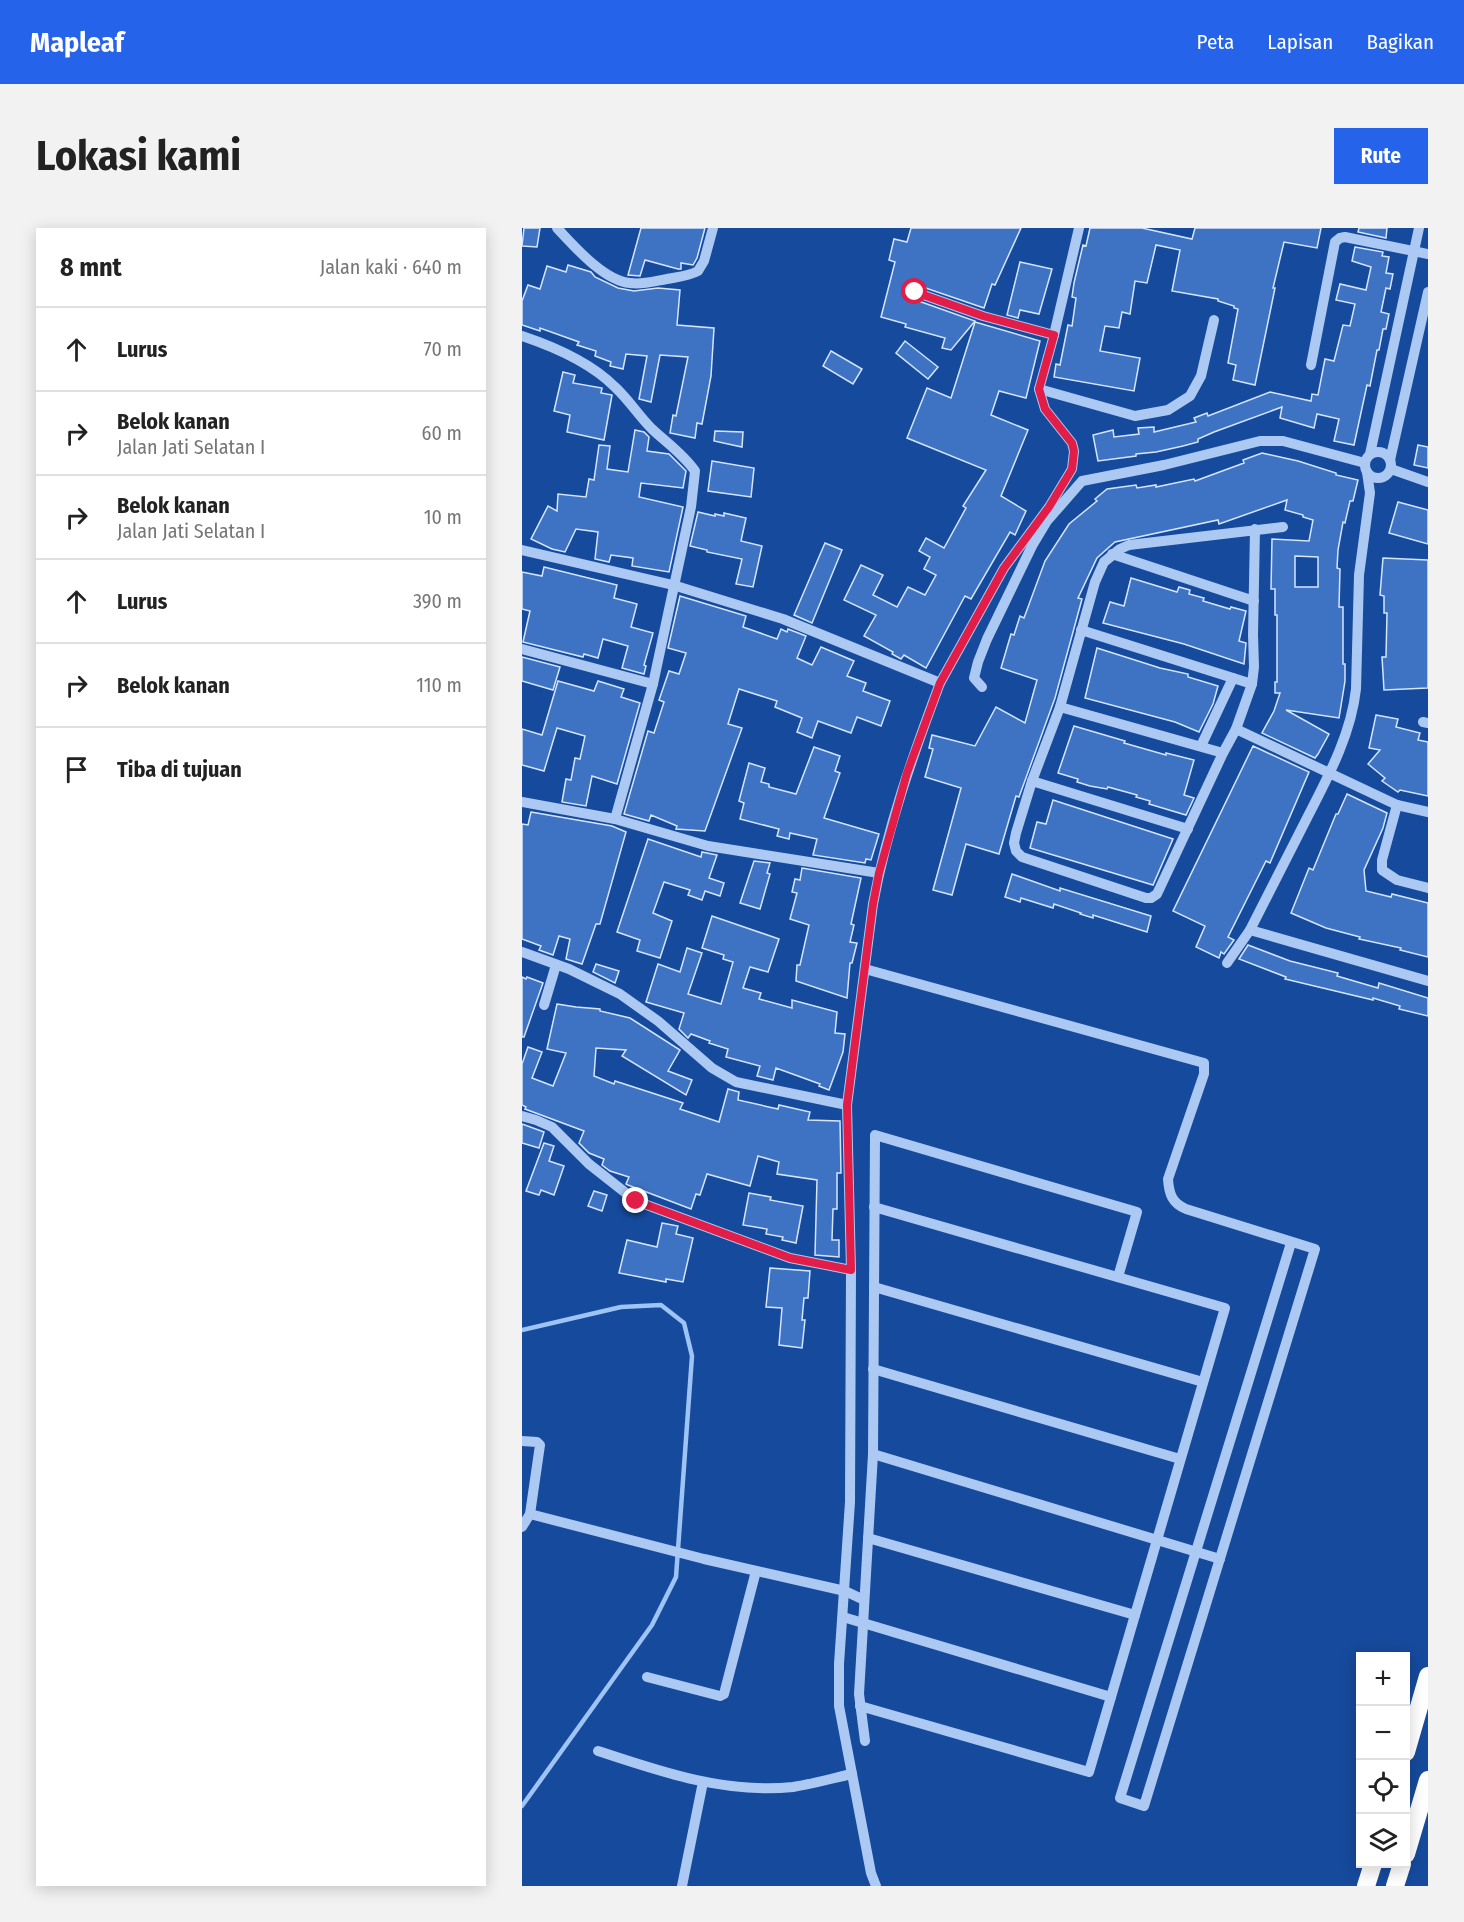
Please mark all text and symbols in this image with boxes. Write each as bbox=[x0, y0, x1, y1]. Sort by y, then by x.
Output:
text: Mapleaf bbox=[30, 26, 124, 59]
text: Peta bbox=[1197, 29, 1234, 55]
text: Lapisan bbox=[1267, 29, 1333, 55]
text: Bagikan bbox=[1366, 29, 1434, 55]
button: Rute bbox=[1334, 128, 1428, 184]
text: Lokasi kami bbox=[36, 131, 241, 181]
text: 8 mnt bbox=[60, 252, 122, 283]
text: Jalan kaki · 640 m bbox=[320, 255, 462, 279]
route start bbox=[901, 278, 927, 304]
icon: ahead bbox=[60, 333, 93, 366]
text: Lurus bbox=[117, 336, 167, 363]
text: 70 m bbox=[424, 337, 462, 361]
text: Belok kanan bbox=[117, 408, 230, 435]
icon: right bbox=[60, 417, 93, 450]
text: 60 m bbox=[422, 421, 462, 445]
text: Jalan Jati Selatan I bbox=[117, 435, 265, 459]
text: Belok kanan bbox=[117, 492, 230, 519]
icon: right bbox=[60, 501, 93, 534]
text: 10 m bbox=[424, 505, 462, 529]
text: Jalan Jati Selatan I bbox=[117, 519, 265, 543]
icon: ahead bbox=[60, 585, 93, 618]
text: Lurus bbox=[117, 588, 167, 615]
text: 390 m bbox=[413, 589, 462, 613]
icon: right bbox=[60, 669, 93, 702]
text: Belok kanan bbox=[117, 672, 230, 699]
text: 110 m bbox=[416, 673, 462, 697]
icon: arrive bbox=[60, 753, 93, 786]
text: Tiba di tujuan bbox=[117, 756, 242, 783]
route end bbox=[622, 1187, 648, 1213]
map controls bbox=[1356, 1652, 1410, 1868]
button: + bbox=[1356, 1652, 1410, 1706]
button: − bbox=[1356, 1706, 1410, 1760]
button: locate bbox=[1356, 1760, 1410, 1814]
button: layers bbox=[1356, 1814, 1410, 1868]

